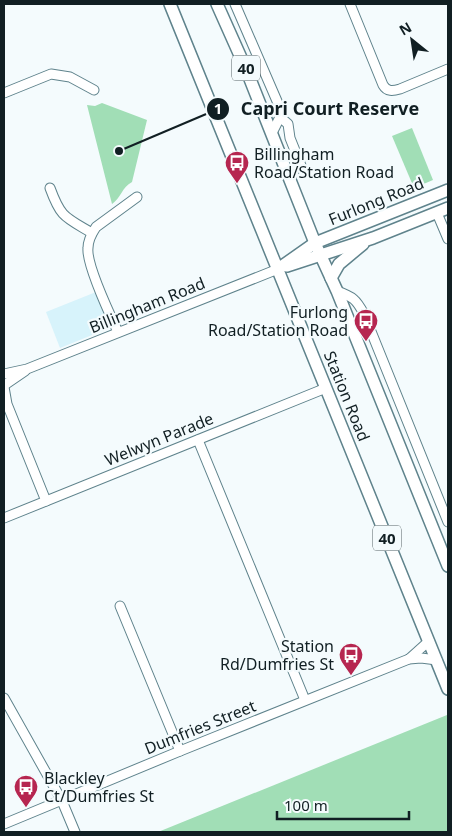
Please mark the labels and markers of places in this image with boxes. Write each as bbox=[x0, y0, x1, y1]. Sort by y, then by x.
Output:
callout: Capri Court Reserve bbox=[206, 92, 429, 125]
place label: Billingham Road/Station Road bbox=[254, 143, 394, 183]
bus stop icon: Billingham Road/Station Road bbox=[224, 150, 250, 184]
place label: Furlong Road/Station Road bbox=[208, 301, 348, 341]
bus stop icon: Furlong Road/Station Road bbox=[353, 308, 379, 342]
place label: Station Rd/Dumfries St bbox=[220, 635, 334, 675]
bus stop icon: Station Rd/Dumfries St bbox=[338, 642, 364, 676]
place label: Blackley Ct/Dumfries St bbox=[44, 767, 154, 807]
bus stop icon: Blackley Ct/Dumfries St bbox=[13, 774, 39, 808]

